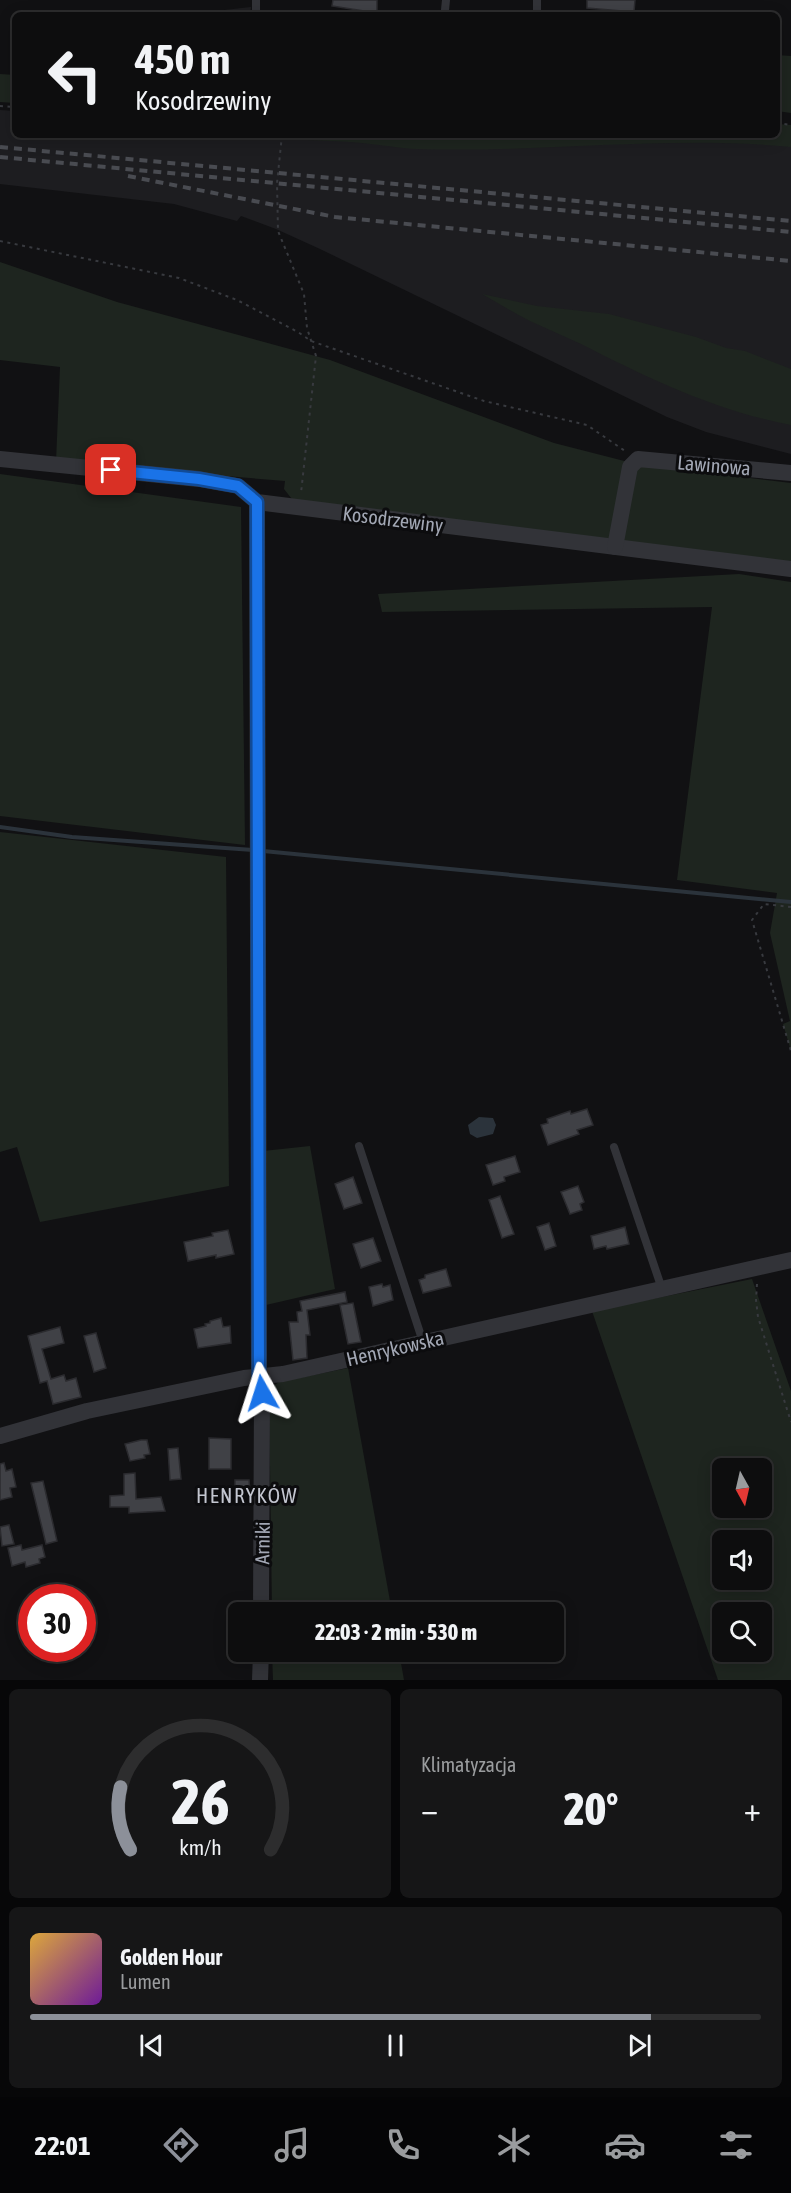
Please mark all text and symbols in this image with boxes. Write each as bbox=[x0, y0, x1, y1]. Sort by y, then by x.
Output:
text: 450 m bbox=[135, 35, 230, 83]
icon: left bbox=[36, 36, 114, 114]
text: Kosodrzewiny bbox=[135, 85, 271, 116]
pin bbox=[85, 444, 136, 495]
street label: Lawinowa bbox=[676, 450, 752, 480]
icon: arrive bbox=[94, 453, 127, 486]
street label: Kosodrzewiny bbox=[341, 501, 445, 537]
street label: Henrykowska bbox=[344, 1326, 446, 1370]
position arrow bbox=[230, 1361, 294, 1425]
north arrow bbox=[712, 1458, 772, 1518]
map controls bbox=[712, 1458, 772, 1662]
district label: HENRYKÓW bbox=[196, 1483, 298, 1507]
street label: Arniki bbox=[250, 1521, 274, 1565]
button: sound bbox=[712, 1530, 772, 1590]
speed limit sign: 30 bbox=[18, 1584, 96, 1662]
button: search bbox=[712, 1602, 772, 1662]
text: 22:03 · 2 min · 530 m bbox=[315, 1619, 477, 1645]
text: Klimatyzacja bbox=[421, 1753, 516, 1776]
text: 26 bbox=[171, 1766, 229, 1837]
text: 20° bbox=[564, 1783, 618, 1835]
text: − bbox=[421, 1790, 438, 1828]
text: + bbox=[744, 1790, 761, 1828]
text: km/h bbox=[179, 1836, 221, 1861]
text: Golden Hour bbox=[120, 1944, 222, 1970]
text: Lumen bbox=[120, 1970, 171, 1993]
icon: previous bbox=[135, 2029, 168, 2062]
icon: pause bbox=[379, 2029, 412, 2062]
icon: next bbox=[623, 2029, 656, 2062]
icon: directions bbox=[160, 2124, 202, 2166]
icon: music bbox=[271, 2124, 313, 2166]
icon: phone bbox=[382, 2124, 424, 2166]
icon: climate bbox=[493, 2124, 535, 2166]
icon: car bbox=[604, 2124, 646, 2166]
icon: filters bbox=[715, 2124, 757, 2166]
text: 22:01 bbox=[34, 2130, 91, 2161]

